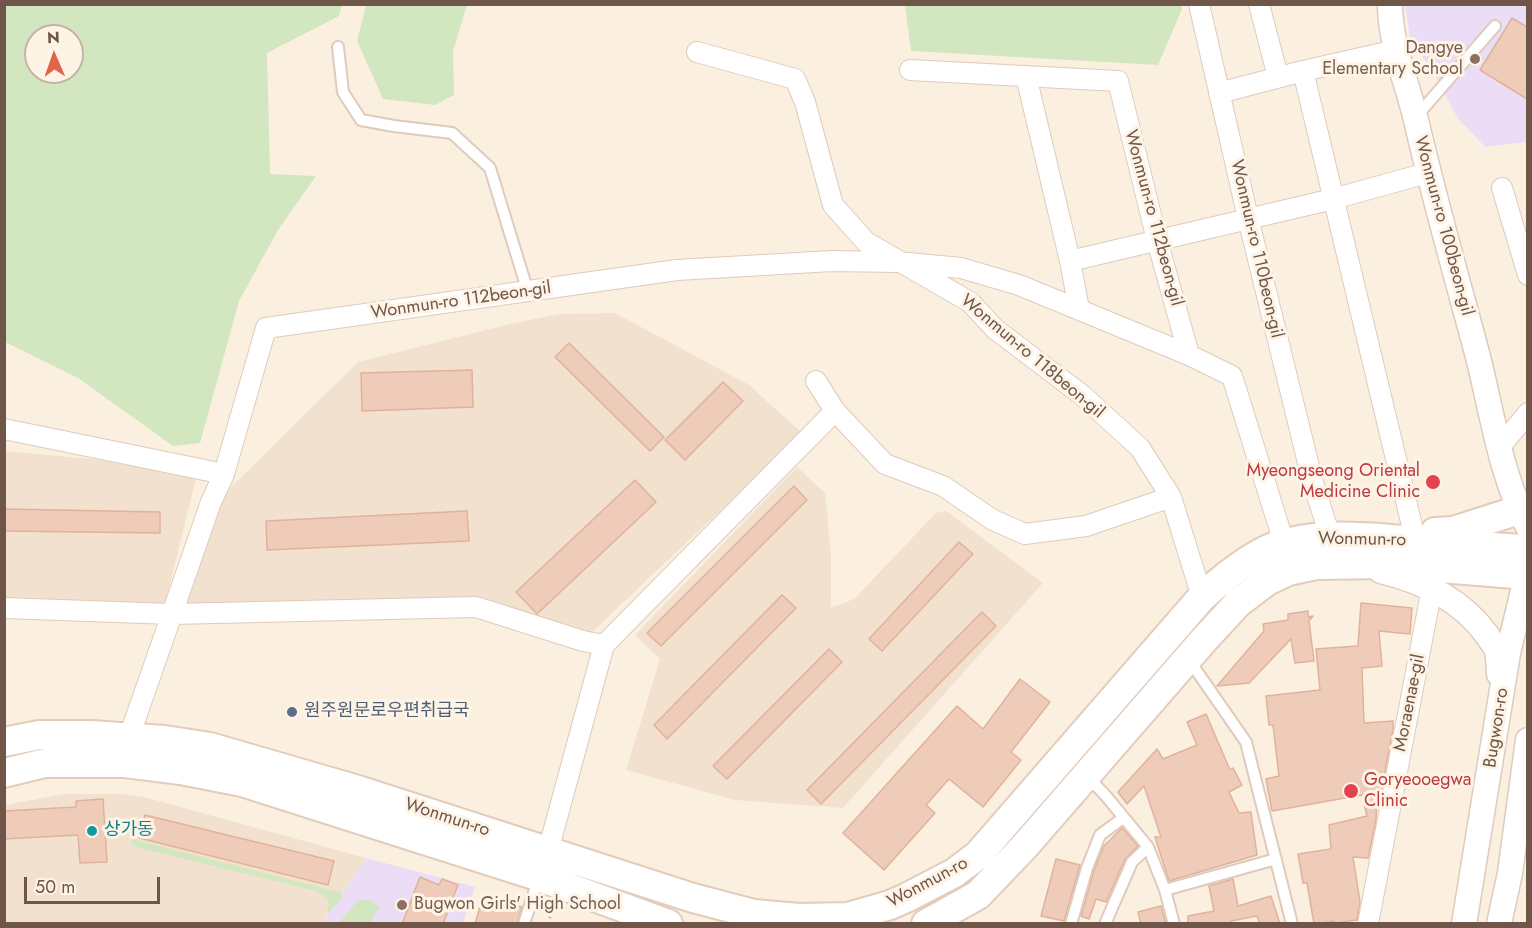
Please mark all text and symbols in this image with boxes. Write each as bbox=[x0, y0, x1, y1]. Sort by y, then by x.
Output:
north arrow bbox=[24, 24, 84, 84]
text: N bbox=[47, 26, 60, 49]
place label: Dangye Elementary School bbox=[1322, 38, 1463, 80]
marker: Dangye Elementary School bbox=[1468, 52, 1482, 66]
street label: Wonmun-ro 112beon-gil bbox=[1119, 127, 1187, 309]
street label: Wonmun-ro 100beon-gil bbox=[1409, 134, 1477, 318]
street label: Wonmun-ro 110beon-gil bbox=[1225, 158, 1287, 340]
street label: Wonmun-ro 112beon-gil bbox=[370, 278, 552, 324]
street label: Wonmun-ro 118beon-gil bbox=[956, 290, 1108, 424]
place label: Myeongseong Oriental Medicine Clinic bbox=[1247, 461, 1420, 504]
marker: Myeongseong Oriental Medicine Clinic bbox=[1424, 473, 1442, 491]
street label: Wonmun-ro bbox=[1318, 528, 1406, 552]
street label: Moraenae-gil bbox=[1390, 652, 1430, 754]
street label: Bugwon-ro bbox=[1480, 687, 1514, 769]
place label: 원주원문로우편취급국 bbox=[304, 701, 470, 723]
marker: 원주원문로우편취급국 bbox=[285, 705, 299, 719]
place label: Goryeooegwa Clinic bbox=[1364, 770, 1471, 812]
marker: Goryeooegwa Clinic bbox=[1342, 782, 1360, 800]
street label: Wonmun-ro bbox=[402, 794, 492, 842]
place label: 상가동 bbox=[104, 820, 154, 842]
marker: 상가동 bbox=[85, 824, 99, 838]
street label: Wonmun-ro bbox=[884, 853, 972, 913]
scale bar bbox=[27, 865, 164, 903]
text: 50 m bbox=[35, 874, 75, 900]
place label: Bugwon Girls' High School bbox=[414, 894, 621, 916]
marker: Bugwon Girls' High School bbox=[395, 898, 409, 912]

